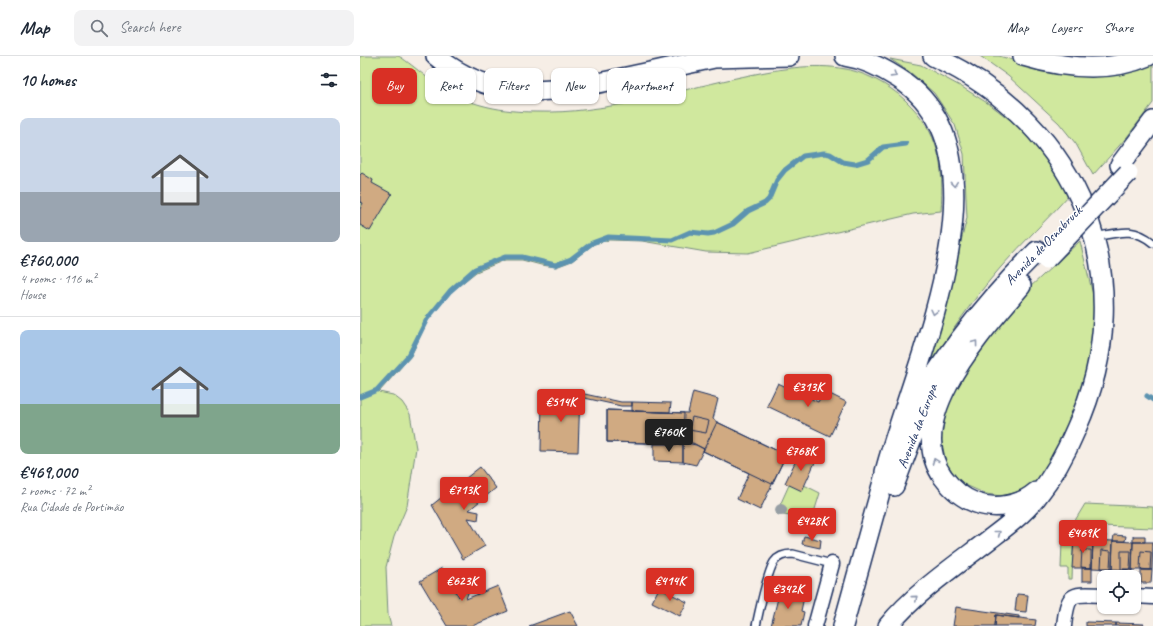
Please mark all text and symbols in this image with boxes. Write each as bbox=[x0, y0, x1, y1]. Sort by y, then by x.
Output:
search box bbox=[74, 10, 354, 46]
text: Map bbox=[20, 16, 50, 40]
icon: search bbox=[88, 17, 110, 39]
text: Search here bbox=[120, 18, 181, 37]
text: Map bbox=[1007, 19, 1029, 36]
text: Layers bbox=[1051, 19, 1082, 36]
text: Share bbox=[1104, 19, 1133, 36]
chip: Buy bbox=[372, 68, 417, 104]
chip: Rent bbox=[425, 68, 476, 104]
chip: Filters bbox=[484, 68, 543, 104]
chip: New bbox=[551, 68, 599, 104]
chip: Apartment bbox=[607, 68, 686, 104]
icon: filters bbox=[318, 69, 340, 91]
text: 10 homes bbox=[20, 70, 76, 91]
one-way arrow bbox=[890, 71, 897, 78]
icon: home bbox=[144, 144, 216, 216]
one-way arrow bbox=[949, 181, 958, 187]
street label: Avenida de Osnabruck bbox=[1001, 201, 1087, 288]
text: €760,000 bbox=[20, 250, 77, 271]
text: 4 rooms · 116 m² bbox=[20, 271, 96, 287]
text: House bbox=[20, 287, 45, 303]
one-way arrow bbox=[930, 308, 939, 315]
one-way arrow bbox=[970, 340, 977, 347]
icon: home bbox=[144, 356, 216, 428]
pin: €313K bbox=[780, 374, 836, 408]
text: €313K bbox=[793, 379, 823, 395]
street label: Avenida da Europa bbox=[894, 381, 942, 471]
pin: €514K bbox=[533, 389, 589, 423]
text: €514K bbox=[546, 394, 576, 410]
pin: €760K bbox=[641, 419, 697, 453]
text: €760K bbox=[654, 424, 684, 440]
pin: €768K bbox=[773, 438, 829, 472]
text: €768K bbox=[786, 443, 816, 459]
one-way arrow bbox=[931, 457, 939, 464]
text: €469,000 bbox=[20, 462, 77, 483]
pin: €713K bbox=[436, 477, 492, 511]
text: €713K bbox=[449, 482, 479, 498]
text: 2 rooms · 72 m² bbox=[20, 483, 90, 499]
text: Rua Cidade de Portimão bbox=[20, 499, 123, 515]
pin: €428K bbox=[784, 508, 840, 542]
text: €428K bbox=[797, 513, 827, 529]
pin: €469K bbox=[1055, 520, 1111, 554]
text: €469K bbox=[1068, 525, 1098, 541]
one-way arrow bbox=[994, 530, 1001, 538]
pin: €623K bbox=[434, 568, 490, 602]
pin: €414K bbox=[642, 568, 698, 602]
map controls bbox=[1097, 570, 1141, 614]
button: locate bbox=[1097, 570, 1141, 614]
text: €623K bbox=[447, 573, 477, 589]
text: €414K bbox=[655, 573, 685, 589]
pin: €342K bbox=[760, 576, 816, 610]
text: €342K bbox=[773, 581, 803, 597]
one-way arrow bbox=[911, 596, 918, 603]

